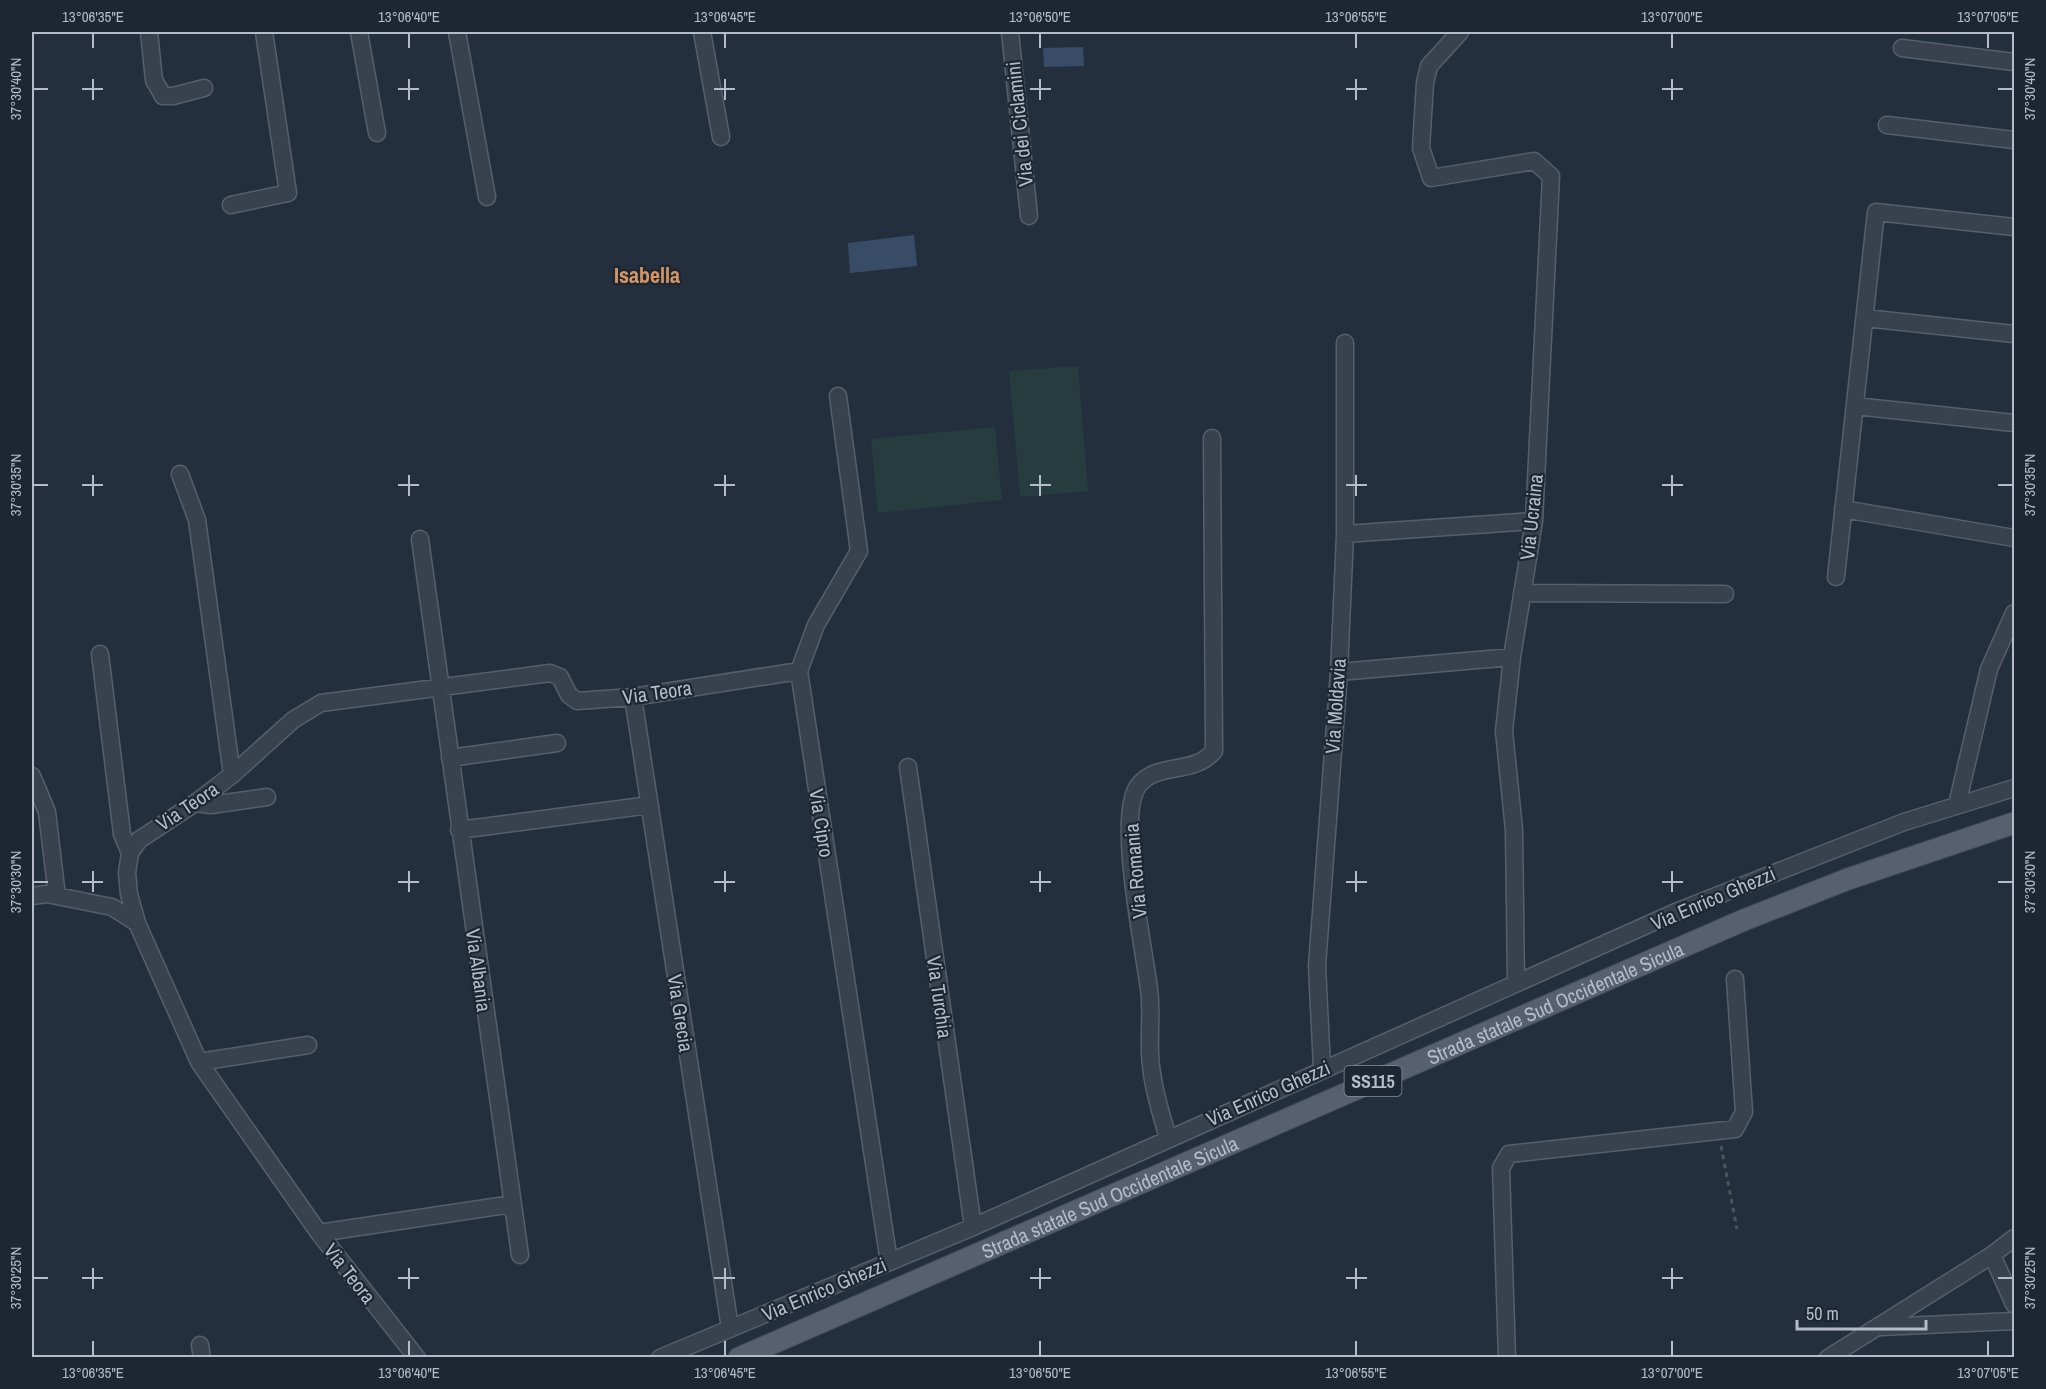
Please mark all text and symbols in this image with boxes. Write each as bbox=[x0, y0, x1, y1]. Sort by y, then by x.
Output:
text: 13°06'35"E bbox=[62, 6, 124, 27]
text: 13°06'40"E bbox=[378, 6, 440, 27]
text: 13°06'45"E bbox=[694, 6, 756, 27]
text: 13°06'50"E bbox=[1009, 6, 1071, 27]
text: 13°06'55"E bbox=[1325, 6, 1387, 27]
text: 13°07'00"E bbox=[1641, 6, 1703, 27]
text: 13°07'05"E bbox=[1957, 6, 2019, 27]
text: 37°30'40"N bbox=[5, 58, 26, 120]
text: 37°30'40"N bbox=[2019, 58, 2040, 120]
street label: Via dei Ciclamini bbox=[999, 60, 1039, 188]
district label: Isabella bbox=[614, 260, 680, 290]
text: 37°30'35"N bbox=[5, 454, 26, 516]
text: 37°30'35"N bbox=[2019, 454, 2040, 516]
street label: Via Ucraina bbox=[1513, 473, 1549, 561]
street label: Via Moldavia bbox=[1318, 657, 1352, 755]
street label: Via Teora bbox=[621, 674, 693, 710]
street label: Via Teora bbox=[151, 775, 223, 837]
street label: Via Cipro bbox=[803, 787, 841, 859]
street label: Via Romania bbox=[1117, 822, 1153, 920]
text: 37°30'30"N bbox=[5, 851, 26, 913]
text: 37°30'30"N bbox=[2019, 851, 2040, 913]
street label: Via Enrico Ghezzi bbox=[1647, 860, 1779, 936]
street label: Via Albania bbox=[460, 927, 498, 1013]
street label: Strada statale Sud Occidentale Sicula bbox=[1422, 935, 1687, 1070]
street label: Via Turchia bbox=[921, 954, 959, 1040]
street label: Via Grecia bbox=[662, 972, 700, 1054]
street label: Via Enrico Ghezzi bbox=[1202, 1054, 1334, 1132]
road number: SS115 bbox=[1344, 1066, 1402, 1096]
street label: Strada statale Sud Occidentale Sicula bbox=[977, 1129, 1242, 1264]
street label: Via Teora bbox=[318, 1237, 382, 1309]
text: 37°30'25"N bbox=[5, 1247, 26, 1309]
text: 37°30'25"N bbox=[2019, 1247, 2040, 1309]
street label: Via Enrico Ghezzi bbox=[758, 1251, 890, 1327]
scale bar bbox=[1797, 1293, 1926, 1331]
text: 50 m bbox=[1806, 1301, 1839, 1326]
text: 13°06'35"E bbox=[62, 1362, 124, 1383]
text: 13°06'40"E bbox=[378, 1362, 440, 1383]
text: 13°06'45"E bbox=[694, 1362, 756, 1383]
text: 13°06'50"E bbox=[1009, 1362, 1071, 1383]
text: 13°06'55"E bbox=[1325, 1362, 1387, 1383]
text: 13°07'00"E bbox=[1641, 1362, 1703, 1383]
text: 13°07'05"E bbox=[1957, 1362, 2019, 1383]

